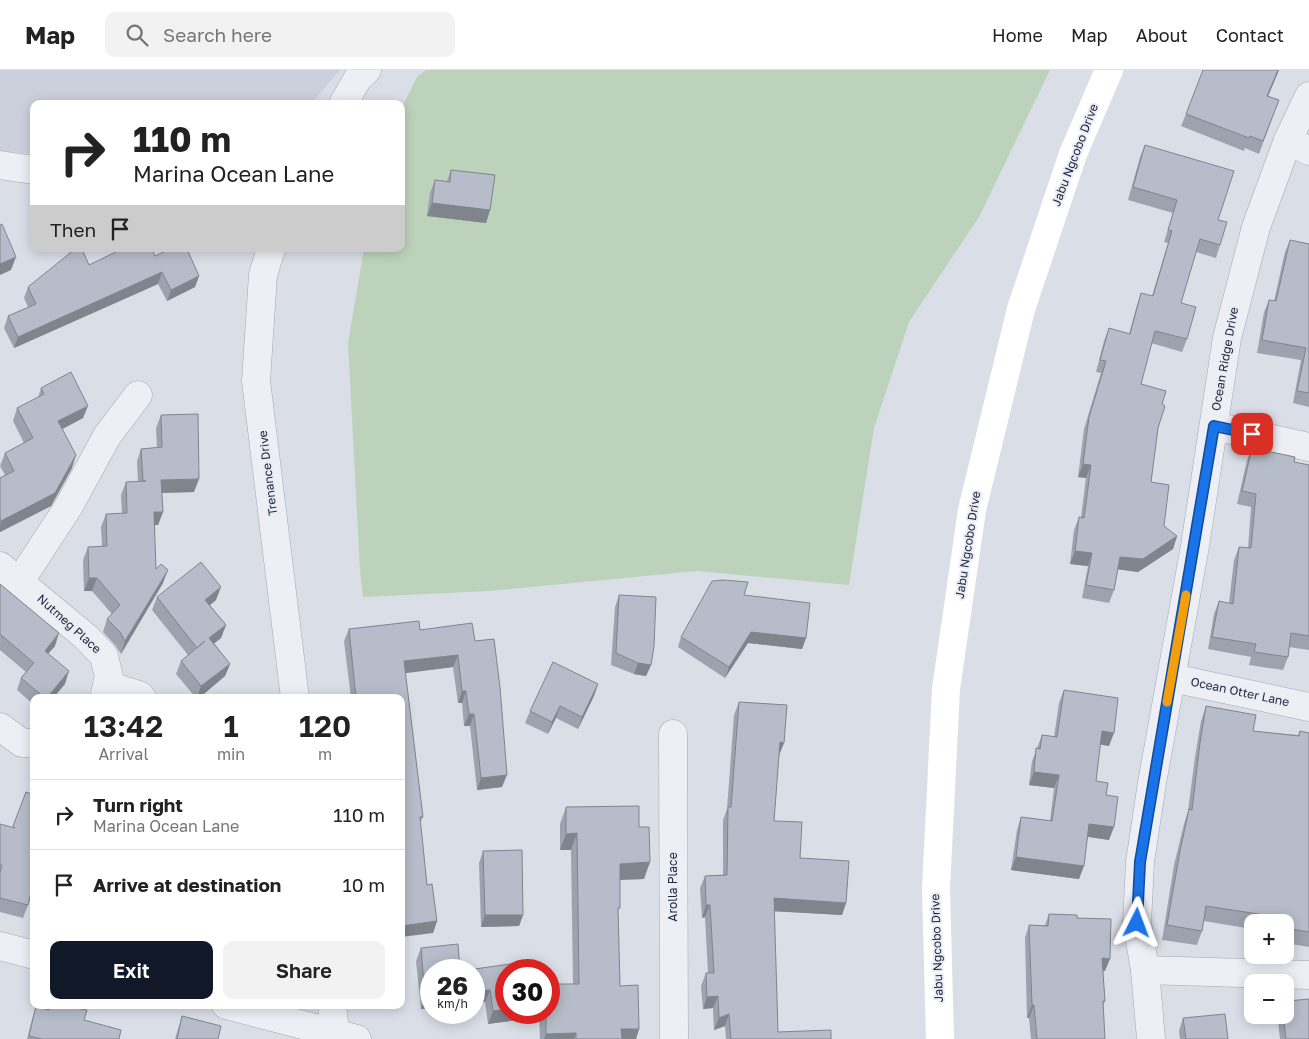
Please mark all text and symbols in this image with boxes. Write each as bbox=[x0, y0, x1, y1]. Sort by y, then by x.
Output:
search box bbox=[105, 12, 455, 57]
text: Map bbox=[25, 20, 75, 49]
icon: search bbox=[123, 21, 151, 49]
text: Search here bbox=[163, 23, 272, 46]
text: Home bbox=[992, 24, 1043, 46]
text: Map bbox=[1071, 24, 1108, 46]
text: About bbox=[1136, 24, 1188, 46]
text: Contact bbox=[1216, 24, 1284, 46]
street label: Jabu Ngcobo Drive bbox=[1048, 101, 1101, 208]
text: 110 m bbox=[133, 118, 231, 160]
icon: right bbox=[50, 120, 115, 185]
text: Marina Ocean Lane bbox=[133, 160, 334, 187]
icon: arrive bbox=[106, 215, 134, 243]
text: Then bbox=[50, 218, 96, 241]
street label: Ocean Ridge Drive bbox=[1208, 306, 1241, 412]
pin bbox=[1231, 413, 1273, 455]
icon: arrive bbox=[1238, 420, 1266, 448]
street label: Trenance Drive bbox=[255, 430, 280, 516]
street label: Jabu Ngcobo Drive bbox=[952, 490, 983, 600]
street label: Nutmeg Place bbox=[34, 591, 105, 656]
street label: Ocean Otter Lane bbox=[1189, 674, 1291, 709]
text: 13:42 bbox=[84, 708, 163, 744]
text: 1 bbox=[223, 708, 239, 744]
text: 120 bbox=[299, 708, 351, 744]
text: Arrival bbox=[98, 744, 149, 764]
text: min bbox=[217, 744, 245, 764]
text: m bbox=[318, 744, 332, 764]
text: Turn right bbox=[93, 793, 183, 816]
icon: right bbox=[50, 801, 78, 829]
text: 110 m bbox=[333, 803, 385, 826]
text: Marina Ocean Lane bbox=[93, 816, 239, 836]
street label: Arolla Place bbox=[665, 852, 680, 922]
icon: arrive bbox=[50, 871, 78, 899]
text: Arrive at destination bbox=[93, 873, 281, 896]
text: 10 m bbox=[342, 873, 385, 896]
street label: Jabu Ngcobo Drive bbox=[927, 893, 946, 1003]
position arrow bbox=[1110, 896, 1162, 948]
map controls bbox=[1244, 914, 1294, 1024]
button: + bbox=[1244, 914, 1294, 964]
button: Exit bbox=[50, 941, 213, 999]
button: Share bbox=[223, 941, 385, 999]
speed limit sign: 30 bbox=[495, 959, 560, 1024]
text: 26 bbox=[437, 970, 468, 1001]
button: − bbox=[1244, 974, 1294, 1024]
text: km/h bbox=[437, 996, 468, 1011]

